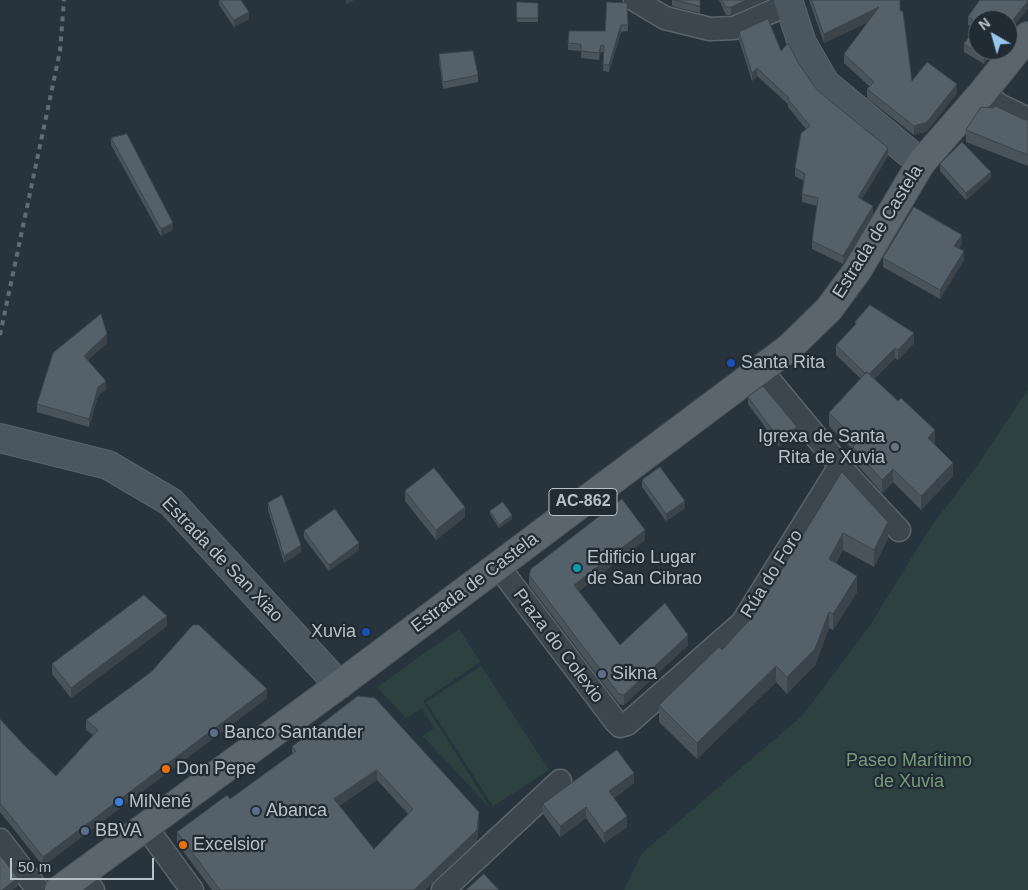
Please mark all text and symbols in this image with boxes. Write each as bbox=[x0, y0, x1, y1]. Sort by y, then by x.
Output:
north arrow bbox=[968, 10, 1018, 60]
text: N bbox=[975, 15, 993, 33]
street label: Estrada de Castela bbox=[828, 161, 928, 303]
place label: Santa Rita bbox=[741, 352, 825, 374]
marker: Santa Rita bbox=[725, 357, 737, 369]
place label: Igrexa de Santa Rita de Xuvia bbox=[758, 426, 885, 468]
marker: Igrexa de Santa Rita de Xuvia bbox=[889, 441, 901, 453]
road number: AC-862 bbox=[549, 488, 617, 516]
street label: Estrada de San Xiao bbox=[157, 493, 287, 627]
street label: Rúa do Foro bbox=[736, 526, 808, 622]
street label: Estrada de Castela bbox=[407, 528, 543, 638]
place label: Edificio Lugar de San Cibrao bbox=[587, 547, 702, 590]
marker: Edificio Lugar de San Cibrao bbox=[571, 562, 583, 574]
street label: Praza do Colexio bbox=[508, 585, 608, 707]
place label: Xuvia bbox=[311, 621, 356, 643]
marker: Xuvia bbox=[360, 626, 372, 638]
place label: Sikna bbox=[612, 663, 657, 685]
marker: Sikna bbox=[596, 668, 608, 680]
place label: Banco Santander bbox=[224, 722, 363, 744]
marker: Banco Santander bbox=[208, 727, 220, 739]
park label: Paseo Marítimo de Xuvia bbox=[846, 750, 972, 792]
place label: Don Pepe bbox=[176, 758, 256, 780]
marker: Don Pepe bbox=[160, 763, 172, 775]
place label: MiNené bbox=[129, 791, 191, 813]
marker: MiNené bbox=[113, 796, 125, 808]
place label: Abanca bbox=[266, 800, 327, 822]
marker: Abanca bbox=[250, 805, 262, 817]
place label: BBVA bbox=[95, 820, 142, 842]
marker: BBVA bbox=[79, 825, 91, 837]
place label: Excelsior bbox=[193, 834, 266, 856]
marker: Excelsior bbox=[177, 839, 189, 851]
scale bar bbox=[12, 848, 156, 880]
text: 50 m bbox=[18, 858, 51, 875]

